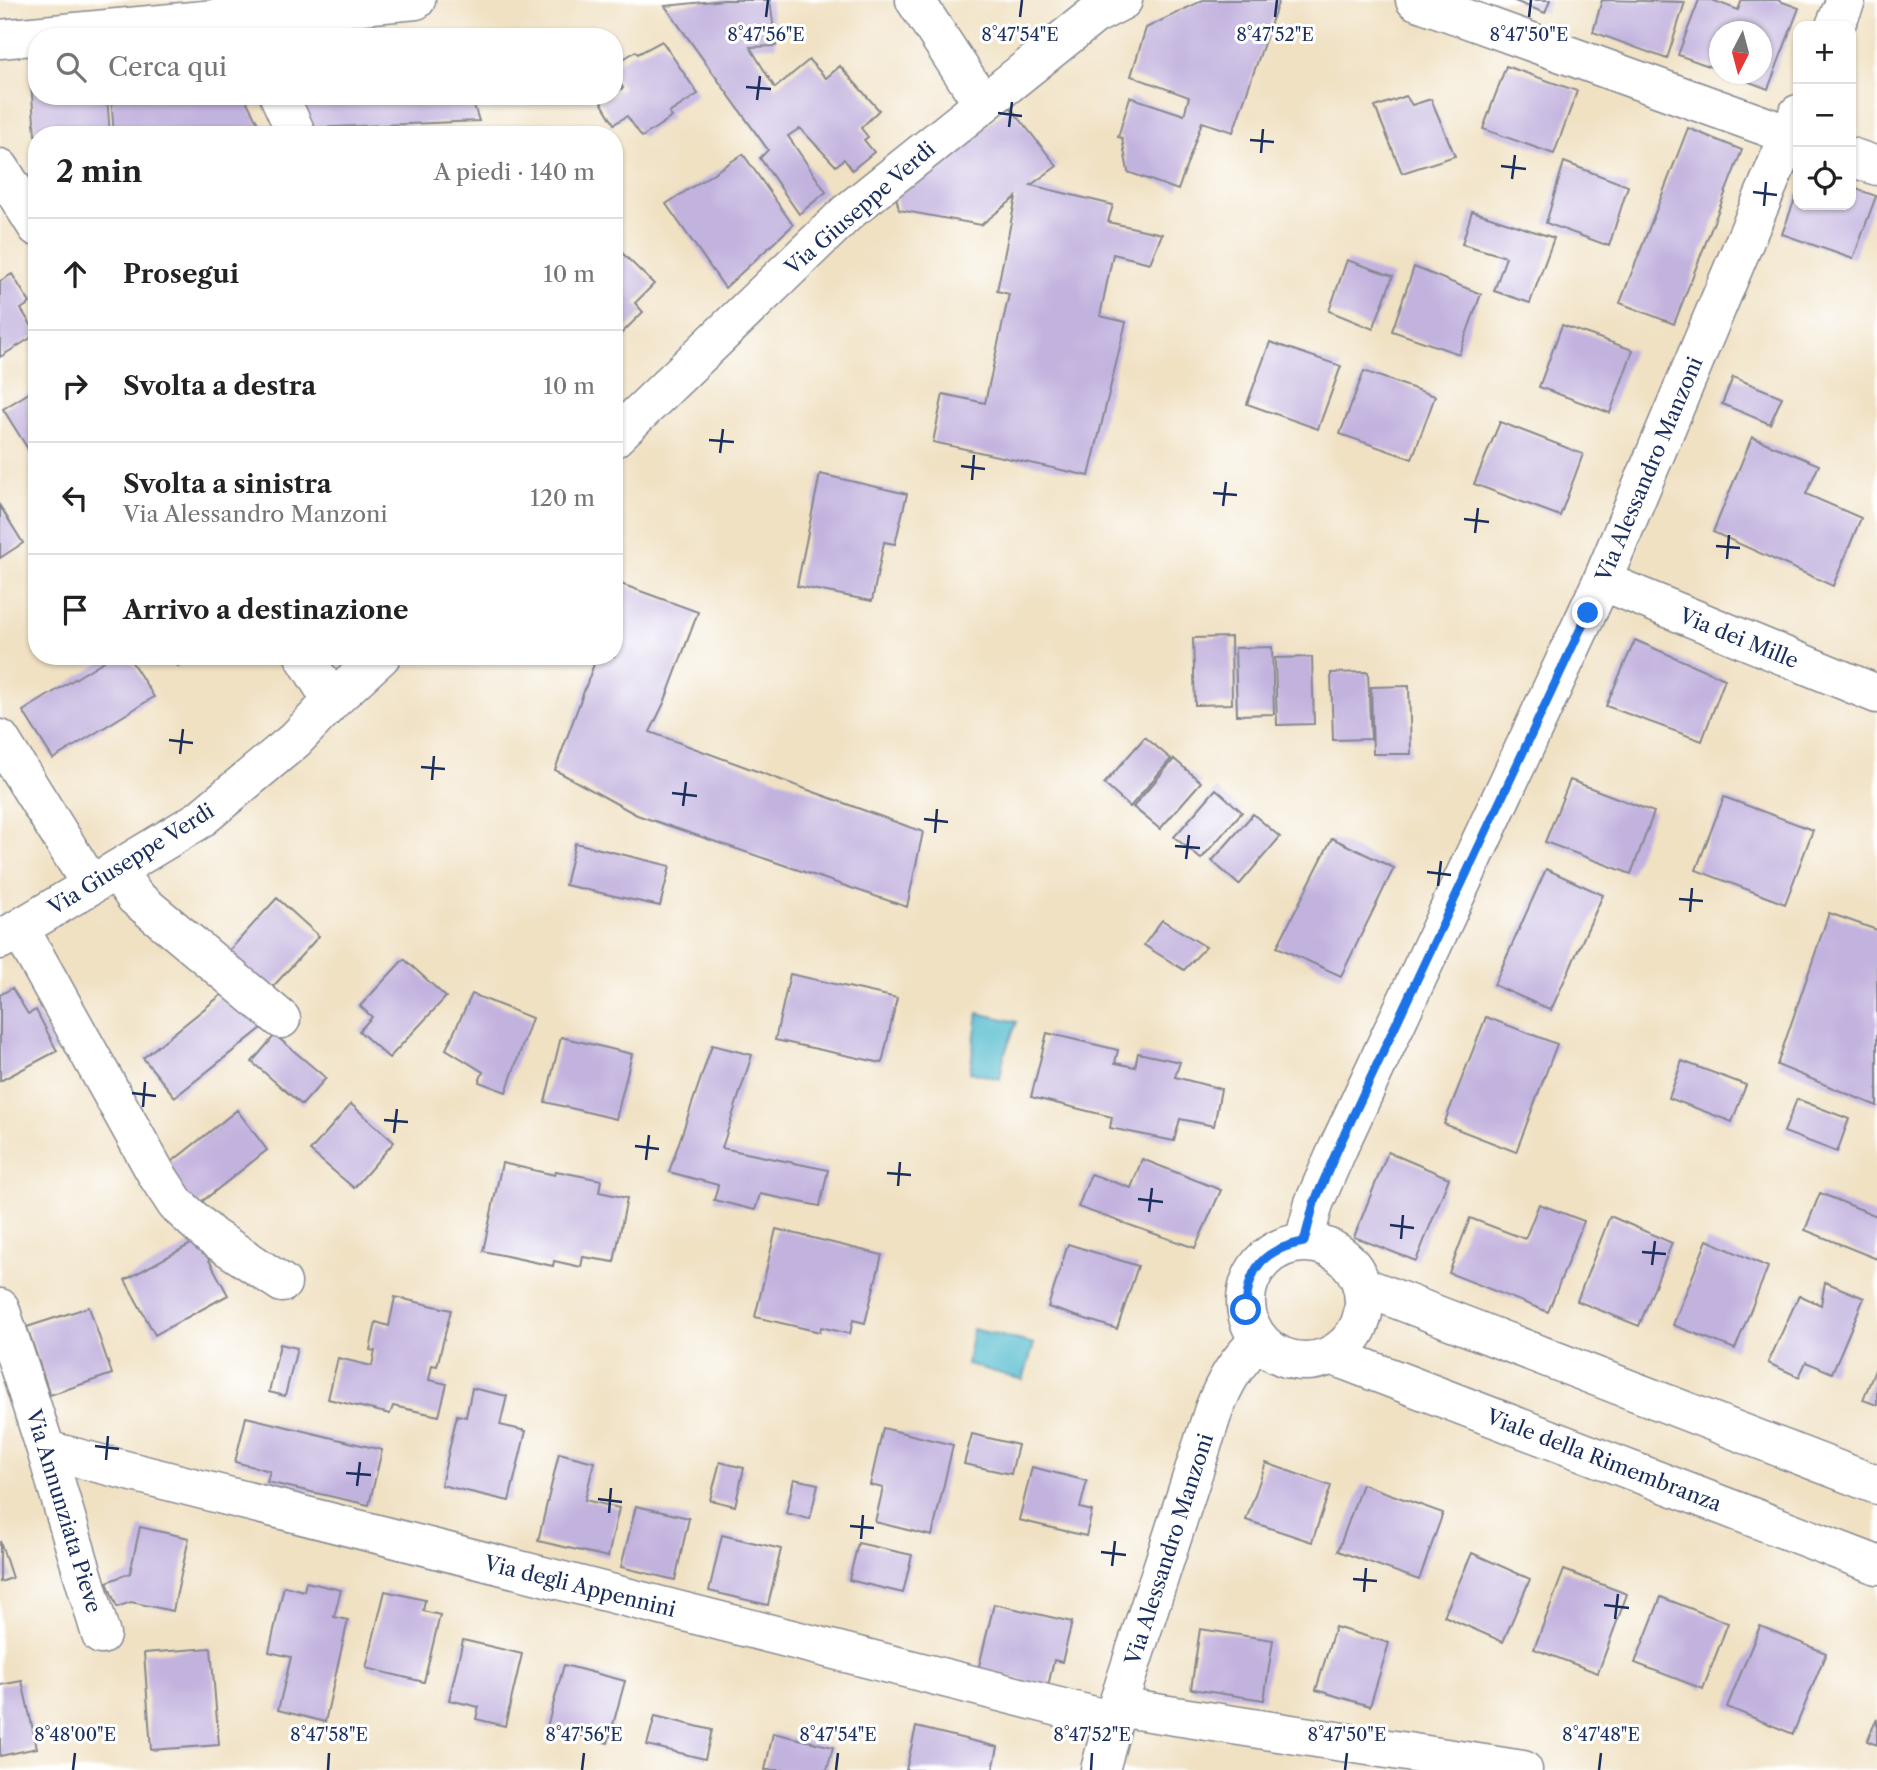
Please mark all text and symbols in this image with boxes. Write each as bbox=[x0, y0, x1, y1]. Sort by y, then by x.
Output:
north arrow bbox=[1709, 21, 1772, 84]
map controls bbox=[1793, 21, 1856, 210]
button: + bbox=[1793, 21, 1856, 84]
text: 8°47'56"E bbox=[727, 24, 805, 46]
text: 8°47'54"E bbox=[981, 24, 1059, 46]
text: 8°47'52"E bbox=[1236, 24, 1314, 46]
text: 8°47'50"E bbox=[1490, 24, 1568, 46]
search box bbox=[28, 28, 623, 105]
icon: search bbox=[52, 48, 90, 86]
text: Cerca qui bbox=[108, 51, 227, 83]
button: − bbox=[1793, 84, 1856, 147]
street label: Via Giuseppe Verdi bbox=[779, 136, 940, 281]
button: locate bbox=[1793, 147, 1856, 210]
text: 2 min bbox=[56, 153, 142, 190]
text: A piedi · 140 m bbox=[434, 158, 595, 186]
icon: ahead bbox=[56, 255, 94, 293]
text: Prosegui bbox=[123, 258, 239, 290]
text: 10 m bbox=[543, 260, 595, 288]
street label: Via Alessandro Manzoni bbox=[1590, 353, 1708, 586]
icon: right bbox=[56, 367, 94, 405]
text: Svolta a destra bbox=[123, 370, 316, 402]
text: 10 m bbox=[543, 372, 595, 400]
text: Svolta a sinistra bbox=[123, 468, 332, 500]
icon: left bbox=[56, 479, 94, 517]
text: 120 m bbox=[530, 484, 595, 512]
text: Via Alessandro Manzoni bbox=[123, 500, 388, 528]
icon: arrive bbox=[56, 591, 94, 629]
text: Arrivo a destinazione bbox=[123, 594, 409, 626]
route end bbox=[1572, 597, 1603, 628]
street label: Via dei Mille bbox=[1675, 602, 1802, 673]
street label: Via Giuseppe Verdi bbox=[43, 798, 218, 921]
route start bbox=[1230, 1294, 1261, 1325]
street label: Viale della Rimembranza bbox=[1482, 1403, 1726, 1517]
street label: Via Annunziata Pieve bbox=[21, 1405, 107, 1616]
street label: Via Alessandro Manzoni bbox=[1119, 1430, 1218, 1669]
street label: Via degli Appennini bbox=[481, 1550, 678, 1622]
text: 8°48'00"E bbox=[34, 1724, 116, 1746]
text: 8°47'58"E bbox=[290, 1724, 368, 1746]
text: 8°47'56"E bbox=[545, 1724, 623, 1746]
text: 8°47'54"E bbox=[799, 1724, 877, 1746]
text: 8°47'52"E bbox=[1053, 1724, 1131, 1746]
text: 8°47'50"E bbox=[1308, 1724, 1386, 1746]
text: 8°47'48"E bbox=[1562, 1724, 1640, 1746]

